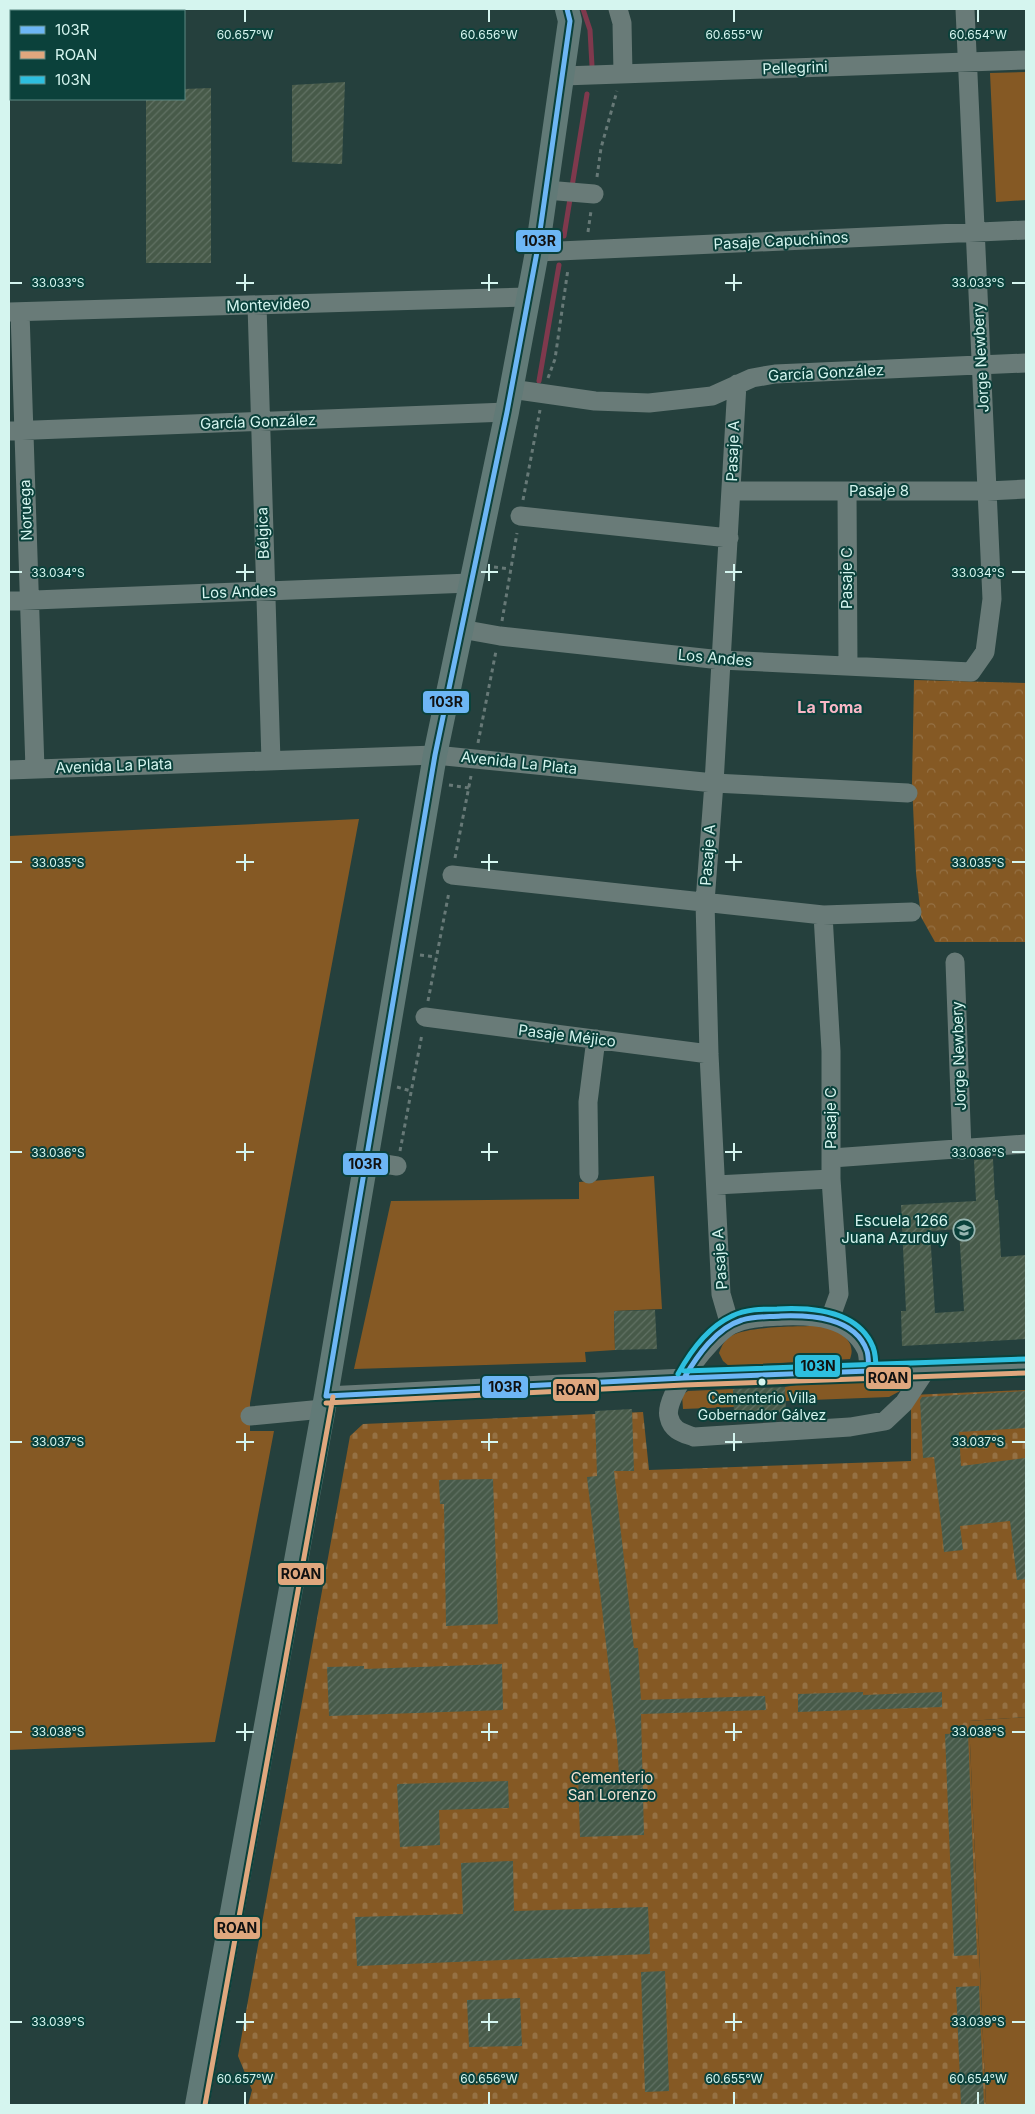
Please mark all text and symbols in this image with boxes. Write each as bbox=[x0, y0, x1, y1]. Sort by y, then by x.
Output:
legend bbox=[10, 10, 185, 100]
text: 103R bbox=[55, 20, 90, 39]
text: 60.657°W bbox=[217, 27, 274, 42]
text: 60.656°W bbox=[460, 27, 518, 42]
text: 60.655°W bbox=[705, 27, 763, 42]
text: 60.654°W bbox=[949, 27, 1007, 42]
text: ROAN bbox=[55, 45, 97, 64]
street label: Pellegrini bbox=[762, 57, 828, 78]
text: 103N bbox=[55, 70, 91, 89]
street label: Pasaje Capuchinos bbox=[713, 227, 849, 254]
line badge: 103R bbox=[515, 229, 562, 253]
text: 103R bbox=[522, 232, 556, 249]
text: 33.033°S bbox=[31, 275, 85, 290]
text: 33.033°S bbox=[951, 275, 1005, 290]
street label: Montevideo bbox=[226, 294, 310, 315]
street label: Jorge Newbery bbox=[968, 302, 993, 413]
street label: García González bbox=[768, 360, 884, 385]
street label: García González bbox=[200, 410, 316, 433]
street label: Pasaje A bbox=[722, 420, 743, 482]
street label: Noruega bbox=[15, 479, 36, 541]
street label: Pasaje 8 bbox=[849, 481, 909, 500]
street label: Bélgica bbox=[252, 507, 273, 559]
street label: Pasaje C bbox=[837, 547, 856, 609]
text: 33.034°S bbox=[31, 565, 85, 580]
text: 33.034°S bbox=[951, 565, 1005, 580]
street label: Los Andes bbox=[201, 581, 277, 602]
street label: Los Andes bbox=[677, 645, 753, 670]
line badge: 103R bbox=[422, 690, 470, 714]
text: 103R bbox=[429, 693, 463, 710]
district label: La Toma bbox=[797, 697, 863, 717]
street label: Avenida La Plata bbox=[460, 747, 578, 778]
street label: Avenida La Plata bbox=[55, 754, 173, 777]
street label: Pasaje A bbox=[696, 824, 719, 886]
text: 33.035°S bbox=[31, 855, 85, 870]
text: 33.035°S bbox=[951, 855, 1005, 870]
street label: Jorge Newbery bbox=[947, 1000, 970, 1111]
street label: Pasaje Méjico bbox=[517, 1020, 617, 1051]
street label: Pasaje C bbox=[821, 1087, 840, 1149]
text: 33.036°S bbox=[31, 1145, 85, 1160]
text: 33.036°S bbox=[951, 1145, 1005, 1160]
line badge: 103R bbox=[342, 1152, 389, 1176]
text: 103R bbox=[348, 1155, 382, 1172]
place label: Escuela 1266 Juana Azurduy bbox=[841, 1211, 949, 1247]
school or university icon: Escuela 1266 Juana Azurduy bbox=[952, 1218, 976, 1242]
street label: Pasaje A bbox=[708, 1228, 731, 1290]
line badge: 103N bbox=[794, 1354, 841, 1378]
text: 103N bbox=[800, 1357, 836, 1374]
line badge: ROAN bbox=[865, 1366, 912, 1390]
text: ROAN bbox=[868, 1369, 908, 1386]
line badge: 103R bbox=[481, 1375, 529, 1399]
marker: Cementerio Villa Gobernador Gálvez bbox=[757, 1377, 767, 1387]
text: 103R bbox=[488, 1378, 522, 1395]
line badge: ROAN bbox=[552, 1378, 600, 1402]
text: ROAN bbox=[556, 1381, 596, 1398]
place label: Cementerio Villa Gobernador Gálvez bbox=[698, 1389, 826, 1423]
text: 33.037°S bbox=[32, 1434, 85, 1449]
text: 33.037°S bbox=[952, 1434, 1005, 1449]
line badge: ROAN bbox=[277, 1562, 325, 1586]
text: ROAN bbox=[281, 1565, 321, 1582]
text: 33.038°S bbox=[31, 1724, 85, 1739]
text: 33.038°S bbox=[951, 1724, 1005, 1739]
park label: Cementerio San Lorenzo bbox=[568, 1768, 656, 1804]
line badge: ROAN bbox=[213, 1916, 261, 1940]
text: ROAN bbox=[217, 1919, 257, 1936]
text: 33.039°S bbox=[31, 2014, 85, 2029]
text: 33.039°S bbox=[951, 2014, 1005, 2029]
text: 60.657°W bbox=[217, 2071, 274, 2086]
text: 60.656°W bbox=[460, 2071, 518, 2086]
text: 60.655°W bbox=[705, 2071, 763, 2086]
text: 60.654°W bbox=[949, 2071, 1007, 2086]

